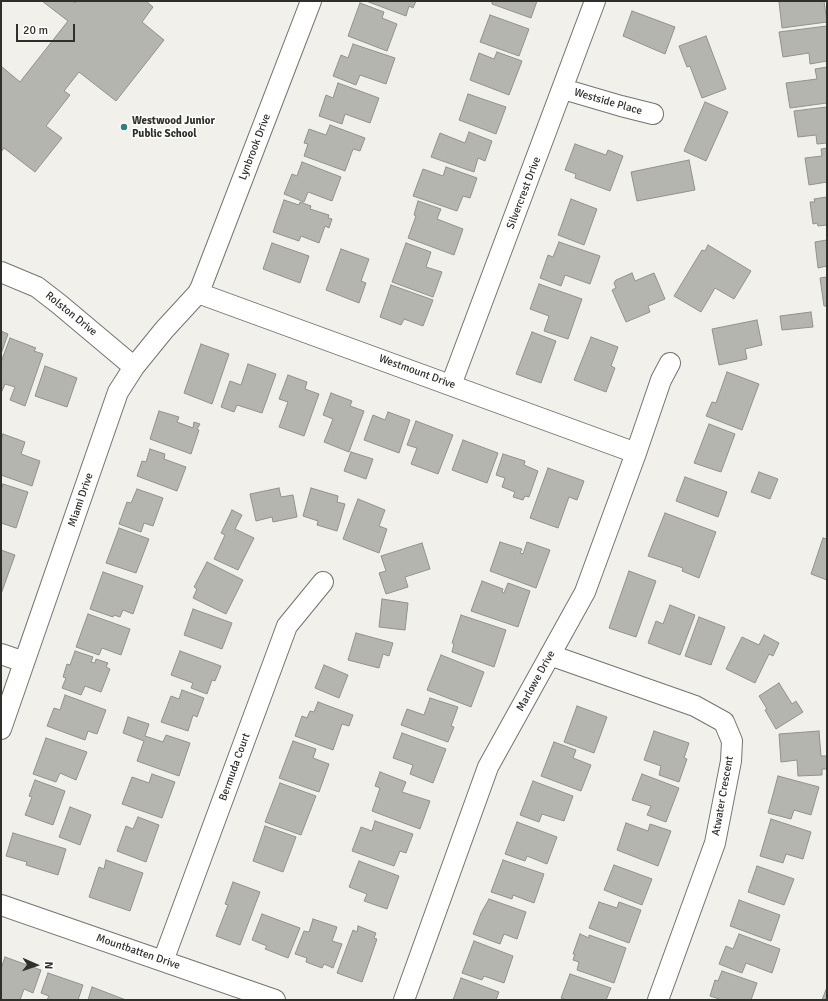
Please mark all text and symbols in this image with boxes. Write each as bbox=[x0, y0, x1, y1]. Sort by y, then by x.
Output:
scale bar bbox=[18, 16, 77, 42]
text: 20 m bbox=[23, 23, 48, 38]
street label: Westside Place bbox=[572, 86, 644, 118]
street label: Lynbrook Drive bbox=[236, 112, 274, 182]
place label: Westwood Junior Public School bbox=[132, 114, 215, 140]
marker: Westwood Junior Public School bbox=[119, 122, 129, 132]
street label: Silvercrest Drive bbox=[504, 155, 544, 231]
street label: Rolston Drive bbox=[42, 289, 100, 339]
street label: Westmount Drive bbox=[377, 352, 457, 392]
street label: Miami Drive bbox=[66, 471, 96, 529]
street label: Marlowe Drive bbox=[514, 648, 558, 714]
street label: Bermuda Court bbox=[217, 731, 253, 803]
street label: Atwater Crescent bbox=[709, 755, 737, 837]
street label: Mountbatten Drive bbox=[94, 931, 182, 973]
north arrow bbox=[16, 945, 56, 985]
text: N bbox=[42, 961, 55, 969]

